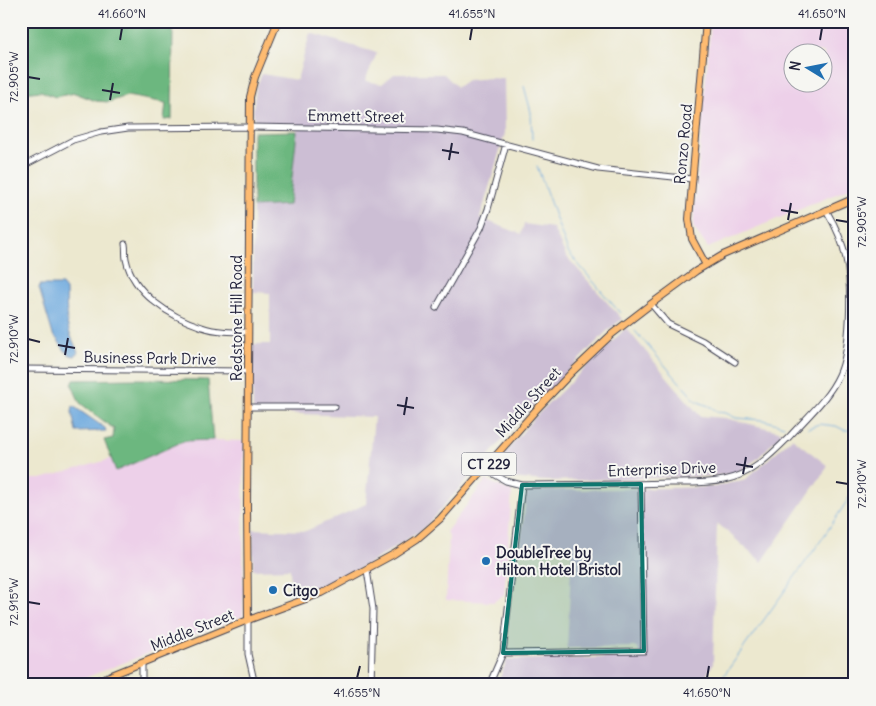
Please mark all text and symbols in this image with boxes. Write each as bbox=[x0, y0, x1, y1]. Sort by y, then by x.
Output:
text: 41.660°N bbox=[98, 6, 146, 21]
text: 41.655°N bbox=[448, 6, 496, 21]
text: 41.650°N bbox=[798, 6, 846, 21]
north arrow bbox=[784, 42, 834, 92]
text: 72.905°W bbox=[6, 51, 21, 103]
text: N bbox=[785, 59, 805, 72]
street label: Ronzo Road bbox=[670, 103, 696, 185]
street label: Emmett Street bbox=[307, 106, 405, 126]
text: 72.905°W bbox=[854, 196, 869, 248]
street label: Redstone Hill Road bbox=[227, 255, 246, 381]
text: 72.910°W bbox=[6, 314, 21, 364]
street label: Business Park Drive bbox=[83, 347, 217, 369]
street label: Middle Street bbox=[491, 363, 565, 441]
road number: CT 229 bbox=[462, 452, 516, 476]
street label: Enterprise Drive bbox=[608, 458, 716, 480]
text: 72.910°W bbox=[854, 459, 869, 509]
place label: DoubleTree by Hilton Hotel Bristol bbox=[496, 543, 621, 579]
marker: DoubleTree by Hilton Hotel Bristol bbox=[480, 555, 492, 567]
text: 72.915°W bbox=[6, 578, 21, 626]
place label: Citgo bbox=[283, 581, 319, 601]
marker: Citgo bbox=[267, 584, 279, 596]
street label: Middle Street bbox=[148, 605, 236, 655]
text: 41.655°N bbox=[333, 685, 381, 700]
text: 41.650°N bbox=[683, 685, 731, 700]

